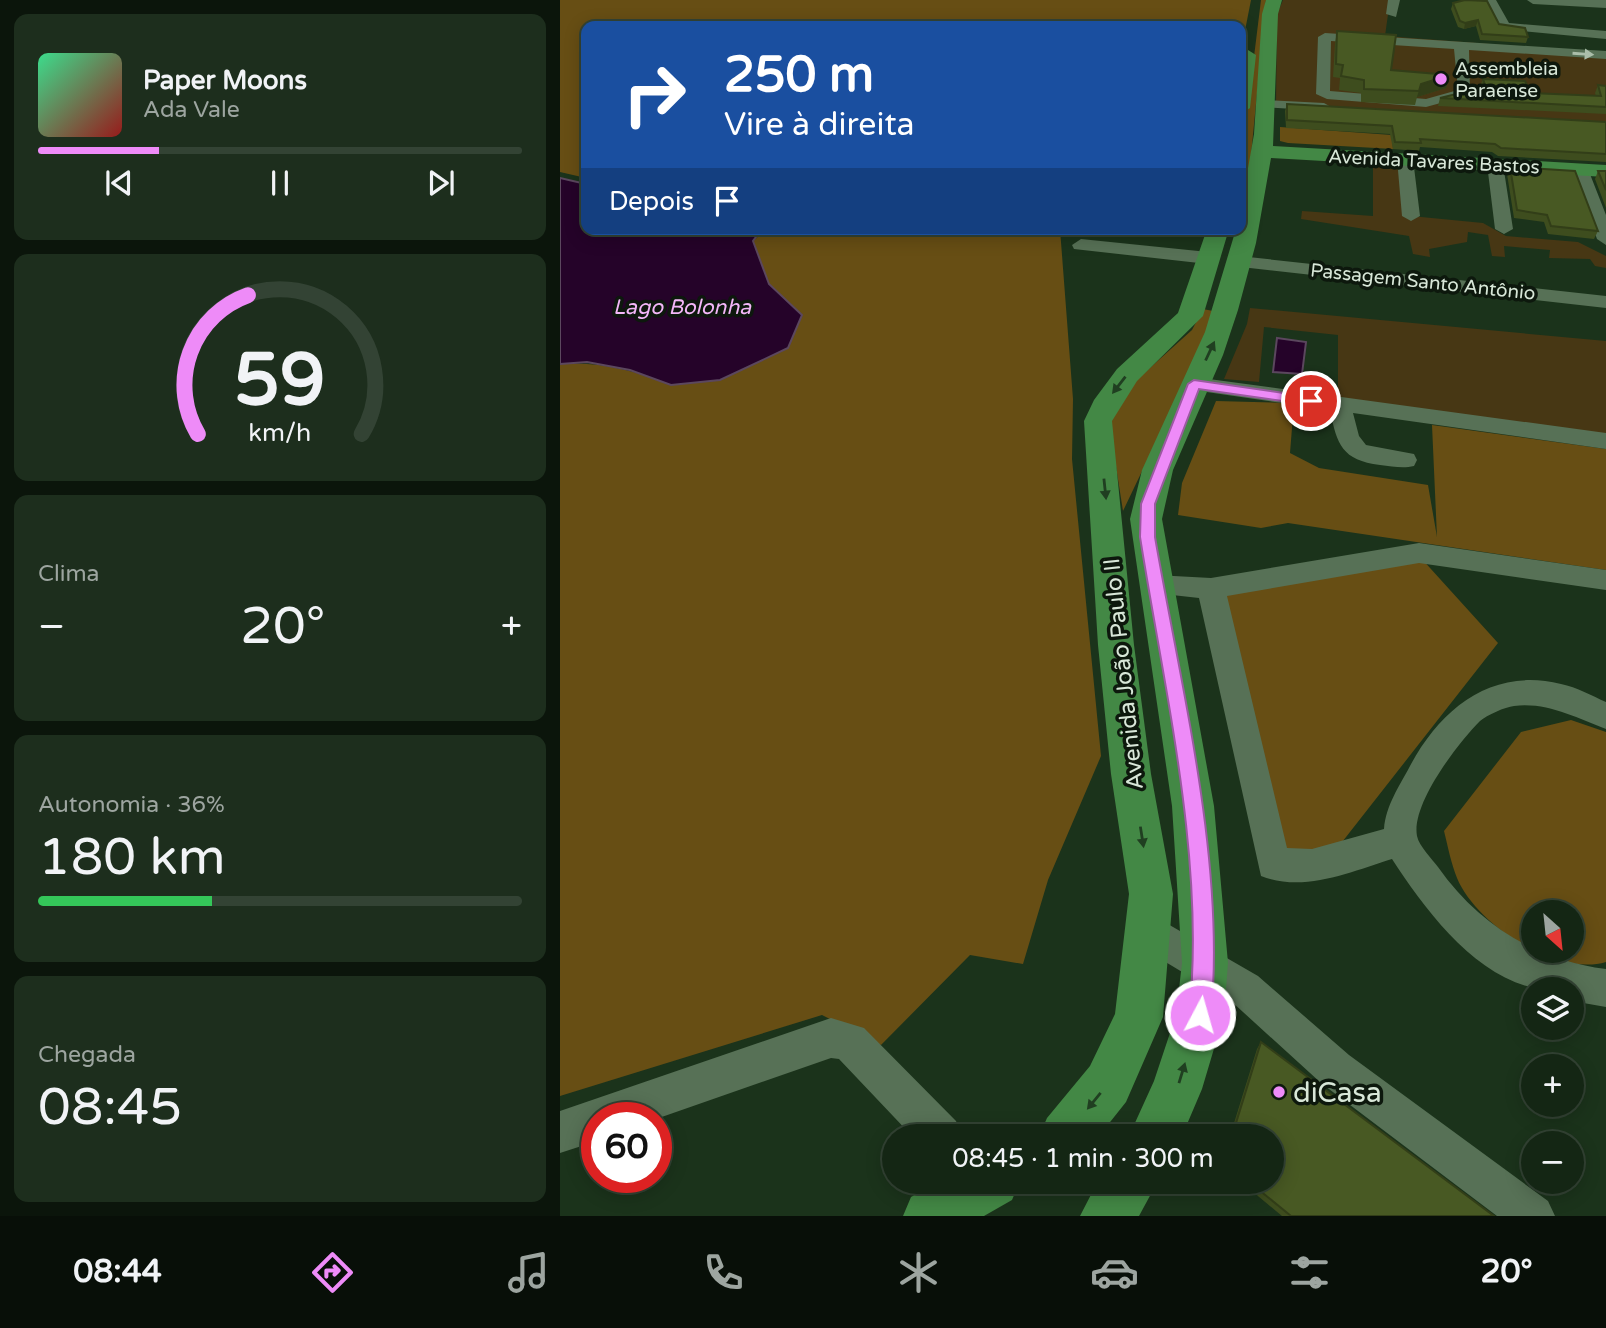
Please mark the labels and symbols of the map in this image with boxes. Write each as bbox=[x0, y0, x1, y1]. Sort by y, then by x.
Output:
one-way arrow bbox=[1572, 48, 1594, 59]
place label: Assembleia Paraense bbox=[1455, 58, 1559, 102]
marker: Assembleia Paraense bbox=[1433, 71, 1449, 87]
street label: Avenida Tavares Bastos bbox=[1328, 145, 1540, 179]
street label: Passagem Santo Antônio bbox=[1309, 259, 1537, 305]
water label: Lago Bolonha bbox=[613, 295, 752, 320]
one-way arrow bbox=[1204, 341, 1215, 361]
pin bbox=[1281, 371, 1341, 431]
one-way arrow bbox=[1111, 376, 1126, 394]
one-way arrow bbox=[1100, 479, 1111, 501]
street label: Avenida João Paulo II bbox=[1098, 557, 1150, 791]
one-way arrow bbox=[1136, 826, 1147, 848]
north arrow bbox=[1521, 900, 1584, 962]
position arrow bbox=[1163, 978, 1237, 1052]
one-way arrow bbox=[1178, 1062, 1188, 1083]
place label: diCasa bbox=[1293, 1076, 1382, 1110]
marker: diCasa bbox=[1271, 1084, 1287, 1100]
one-way arrow bbox=[1087, 1092, 1102, 1109]
speed limit sign: 60 bbox=[581, 1102, 672, 1193]

